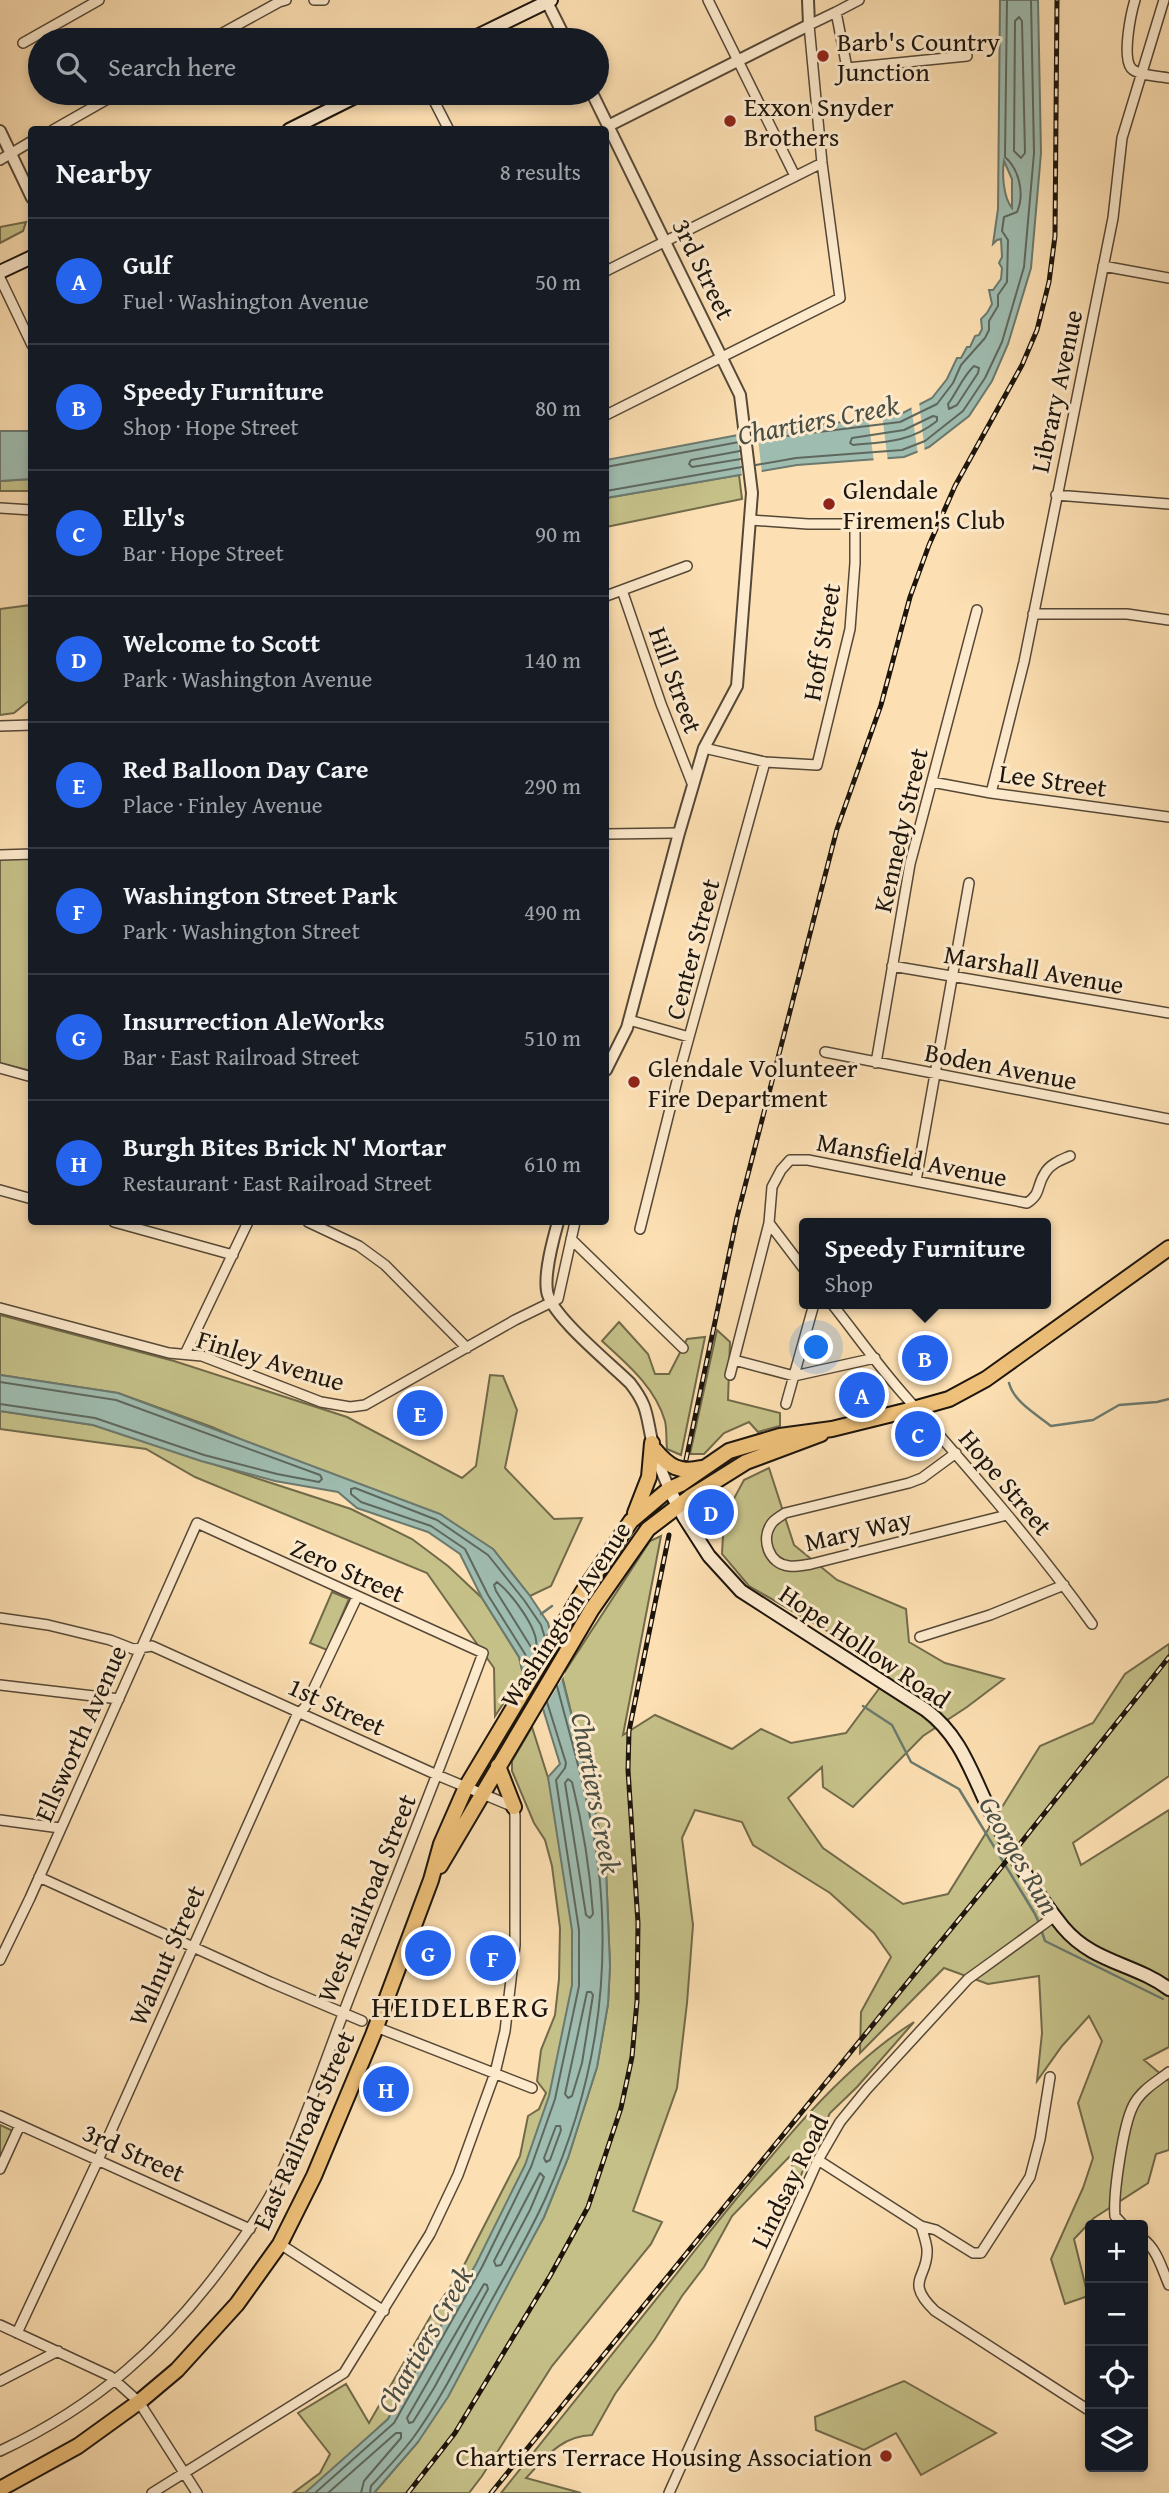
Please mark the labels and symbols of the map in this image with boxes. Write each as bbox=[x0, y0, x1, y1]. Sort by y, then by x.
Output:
place label: Barb's Country Junction bbox=[834, 22, 1000, 91]
marker: Barb's Country Junction bbox=[815, 48, 831, 64]
place label: Exxon Snyder Brothers bbox=[744, 87, 894, 156]
marker: Exxon Snyder Brothers bbox=[722, 113, 738, 129]
street label: 3rd Street bbox=[663, 212, 745, 326]
street label: Library Avenue bbox=[1020, 306, 1092, 476]
water label: Chartiers Creek bbox=[734, 383, 902, 455]
place label: Glendale Firemen's Club bbox=[843, 470, 1005, 539]
marker: Glendale Firemen's Club bbox=[821, 496, 837, 512]
street label: Hoff Street bbox=[791, 580, 851, 704]
street label: Hill Street bbox=[639, 621, 713, 739]
street label: Kennedy Street bbox=[862, 744, 938, 916]
street label: Lee Street bbox=[997, 753, 1109, 807]
street label: Center Street bbox=[654, 874, 730, 1024]
street label: Marshall Avenue bbox=[941, 934, 1127, 1004]
street label: Boden Avenue bbox=[922, 1032, 1080, 1100]
place label: Glendale Volunteer Fire Department bbox=[648, 1048, 858, 1117]
marker: Glendale Volunteer Fire Department bbox=[626, 1074, 642, 1090]
street label: Mansfield Avenue bbox=[813, 1121, 1011, 1197]
street label: Finley Avenue bbox=[192, 1319, 350, 1401]
your location bbox=[799, 1330, 833, 1364]
pin: B bbox=[902, 1332, 948, 1384]
pin: A bbox=[839, 1369, 885, 1421]
pin: E bbox=[397, 1387, 443, 1439]
pin: C bbox=[895, 1408, 941, 1460]
street label: Hope Street bbox=[950, 1420, 1062, 1544]
pin: D bbox=[688, 1486, 734, 1538]
street label: Mary Way bbox=[800, 1499, 916, 1561]
street label: Washington Avenue bbox=[490, 1513, 640, 1715]
street label: Zero Street bbox=[285, 1528, 411, 1612]
street label: Hope Hollow Road bbox=[772, 1574, 959, 1718]
street label: Ellsworth Avenue bbox=[24, 1639, 136, 1827]
street label: 1st Street bbox=[282, 1666, 392, 1746]
water label: Chartiers Creek bbox=[561, 1709, 633, 1877]
street label: West Railroad Street bbox=[306, 1788, 426, 2008]
water label: Georges Run bbox=[969, 1788, 1071, 1922]
street label: Walnut Street bbox=[118, 1879, 214, 2031]
pin: G bbox=[405, 1927, 451, 1979]
pin: F bbox=[470, 1932, 516, 1984]
district label: HEIDELBERG bbox=[371, 1984, 551, 2028]
street label: East Railroad Street bbox=[242, 2024, 364, 2236]
pin: H bbox=[363, 2063, 409, 2115]
street label: Lindsay Road bbox=[740, 2108, 838, 2254]
street label: 3rd Street bbox=[77, 2112, 191, 2192]
water label: Chartiers Creek bbox=[365, 2258, 483, 2420]
place label: Chartiers Terrace Housing Association bbox=[456, 2437, 872, 2476]
marker: Chartiers Terrace Housing Association bbox=[878, 2448, 894, 2464]

